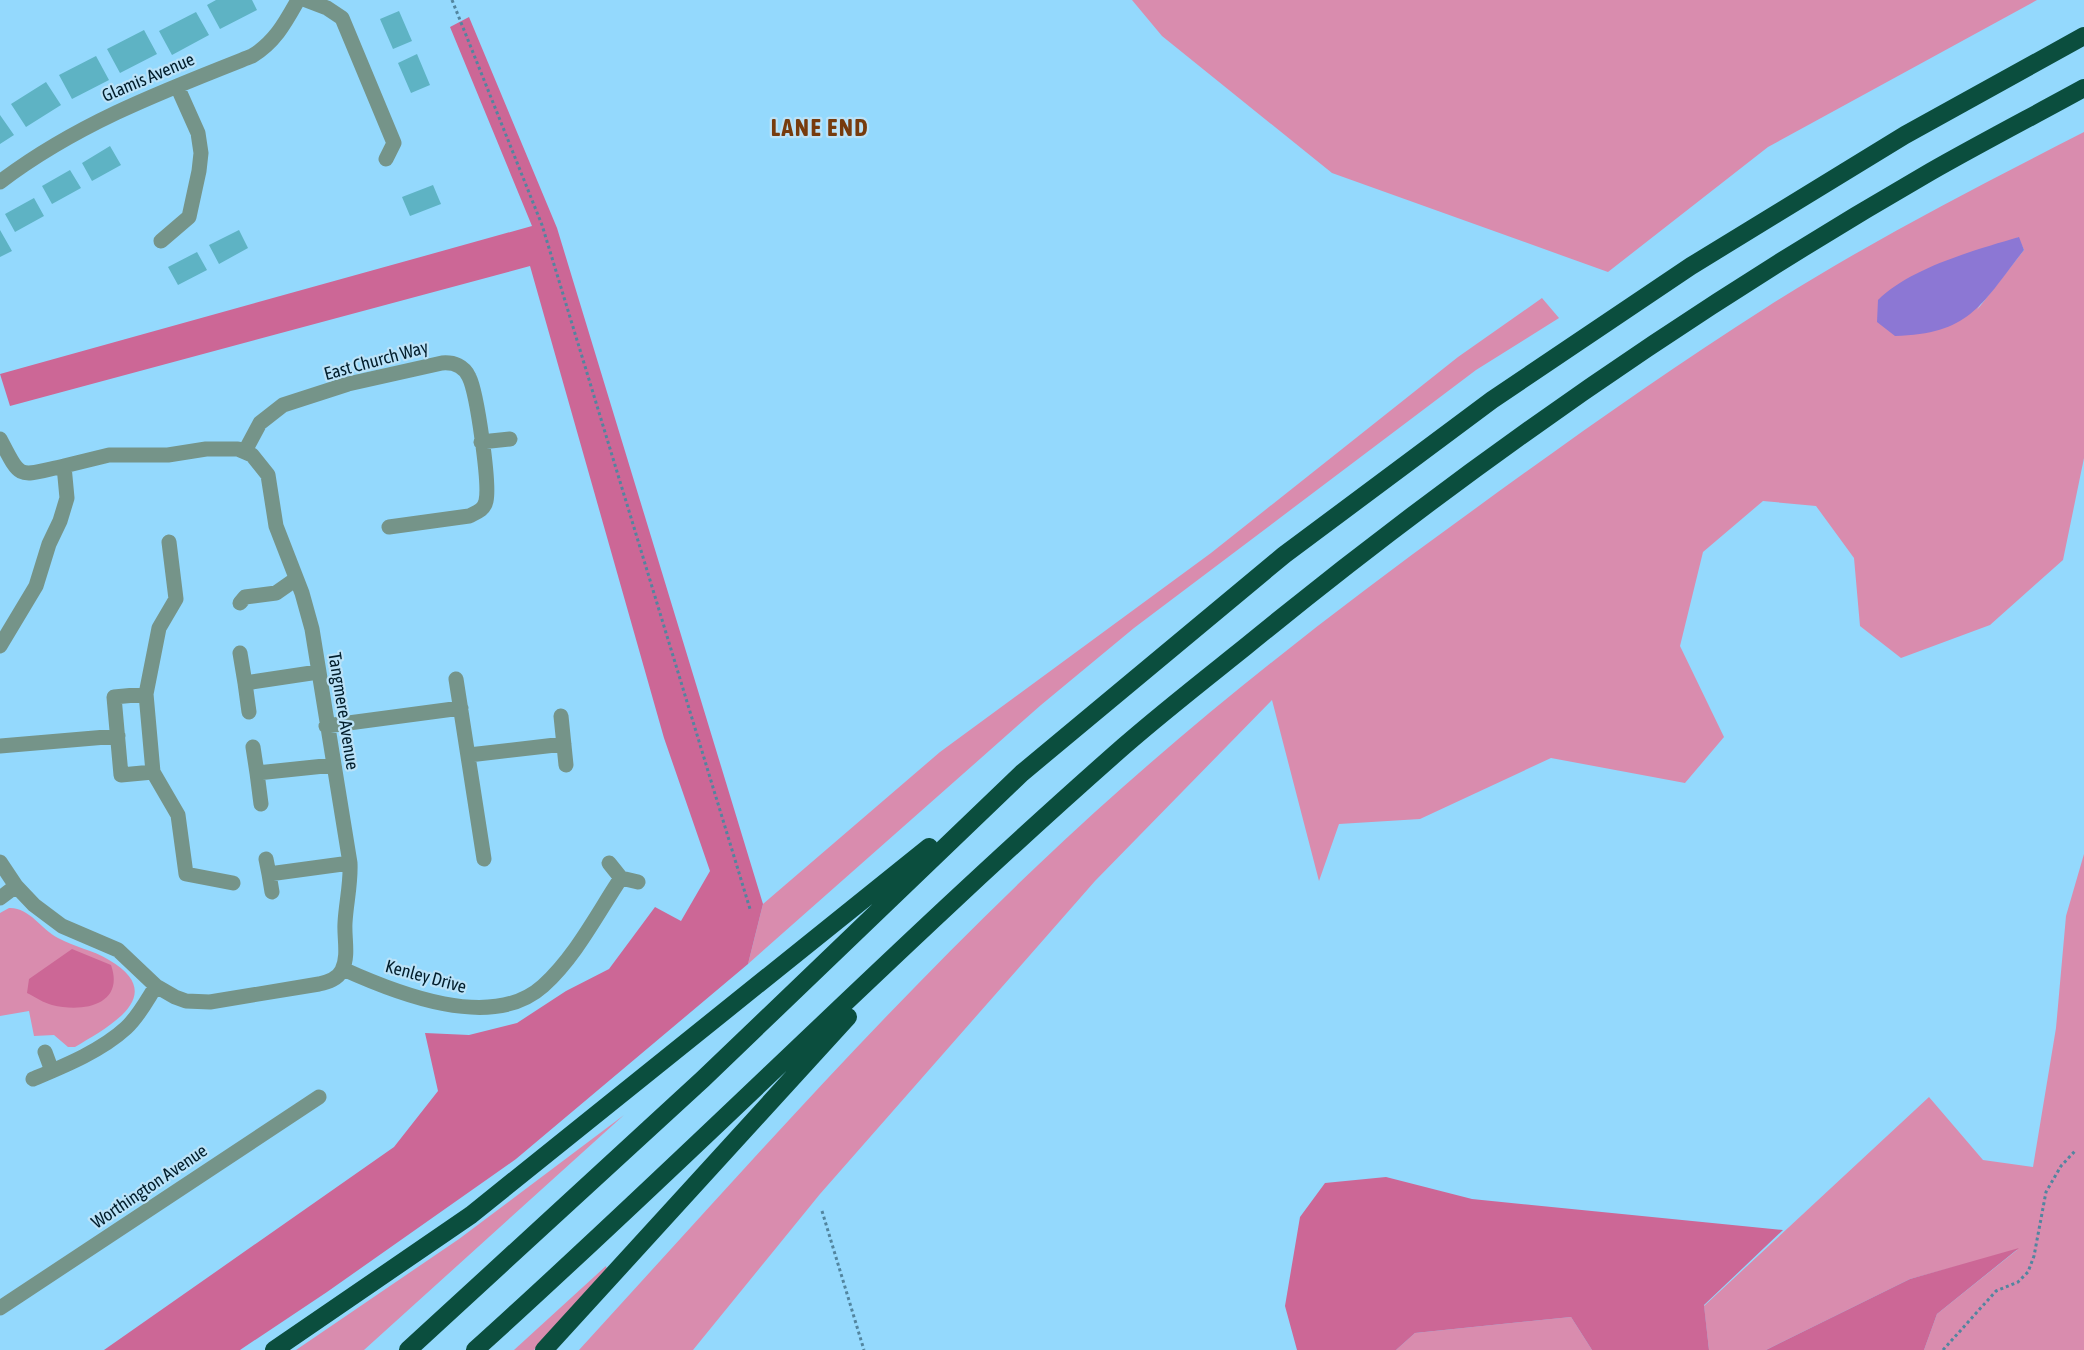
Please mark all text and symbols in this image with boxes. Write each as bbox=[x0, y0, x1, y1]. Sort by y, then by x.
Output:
street label: Glamis Avenue bbox=[99, 48, 197, 106]
district label: LANE END bbox=[771, 114, 869, 141]
street label: East Church Way bbox=[322, 336, 430, 384]
street label: Tangmere Avenue bbox=[324, 651, 364, 771]
street label: Kenley Drive bbox=[383, 955, 469, 997]
street label: Worthington Avenue bbox=[87, 1140, 211, 1232]

